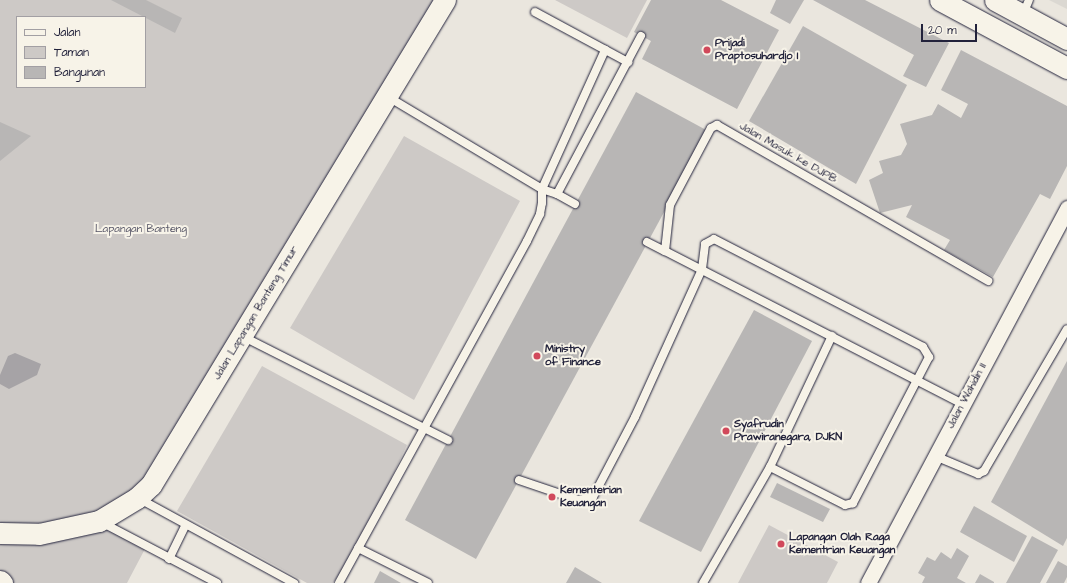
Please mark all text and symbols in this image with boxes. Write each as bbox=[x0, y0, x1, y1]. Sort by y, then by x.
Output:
legend bbox=[16, 16, 146, 88]
scale bar bbox=[923, 16, 979, 42]
text: 20 m bbox=[928, 22, 957, 39]
text: Jalan bbox=[54, 24, 80, 41]
place label: Prijadi Praptosuhardjo I bbox=[715, 37, 799, 63]
text: Taman bbox=[54, 44, 89, 61]
marker: Prijadi Praptosuhardjo I bbox=[702, 45, 712, 55]
text: Bangunan bbox=[54, 64, 105, 81]
street label: Jalan Masuk ke DJPB bbox=[737, 120, 839, 186]
park label: Lapangan Banteng bbox=[95, 222, 187, 236]
street label: Jalan Lapangan Banteng Timur bbox=[211, 244, 301, 382]
place label: Ministry of Finance bbox=[545, 343, 601, 369]
marker: Ministry of Finance bbox=[532, 351, 542, 361]
street label: Jalan Wahidin II bbox=[944, 361, 990, 431]
place label: Syafrudin Prawiranegara, DJKN bbox=[734, 418, 842, 444]
marker: Syafrudin Prawiranegara, DJKN bbox=[721, 426, 731, 436]
place label: Kementerian Keuangan bbox=[560, 484, 622, 510]
marker: Kementerian Keuangan bbox=[547, 492, 557, 502]
place label: Lapangan Olah Raga Kementrian Keuangan bbox=[789, 531, 895, 557]
marker: Lapangan Olah Raga Kementrian Keuangan bbox=[776, 539, 786, 549]

